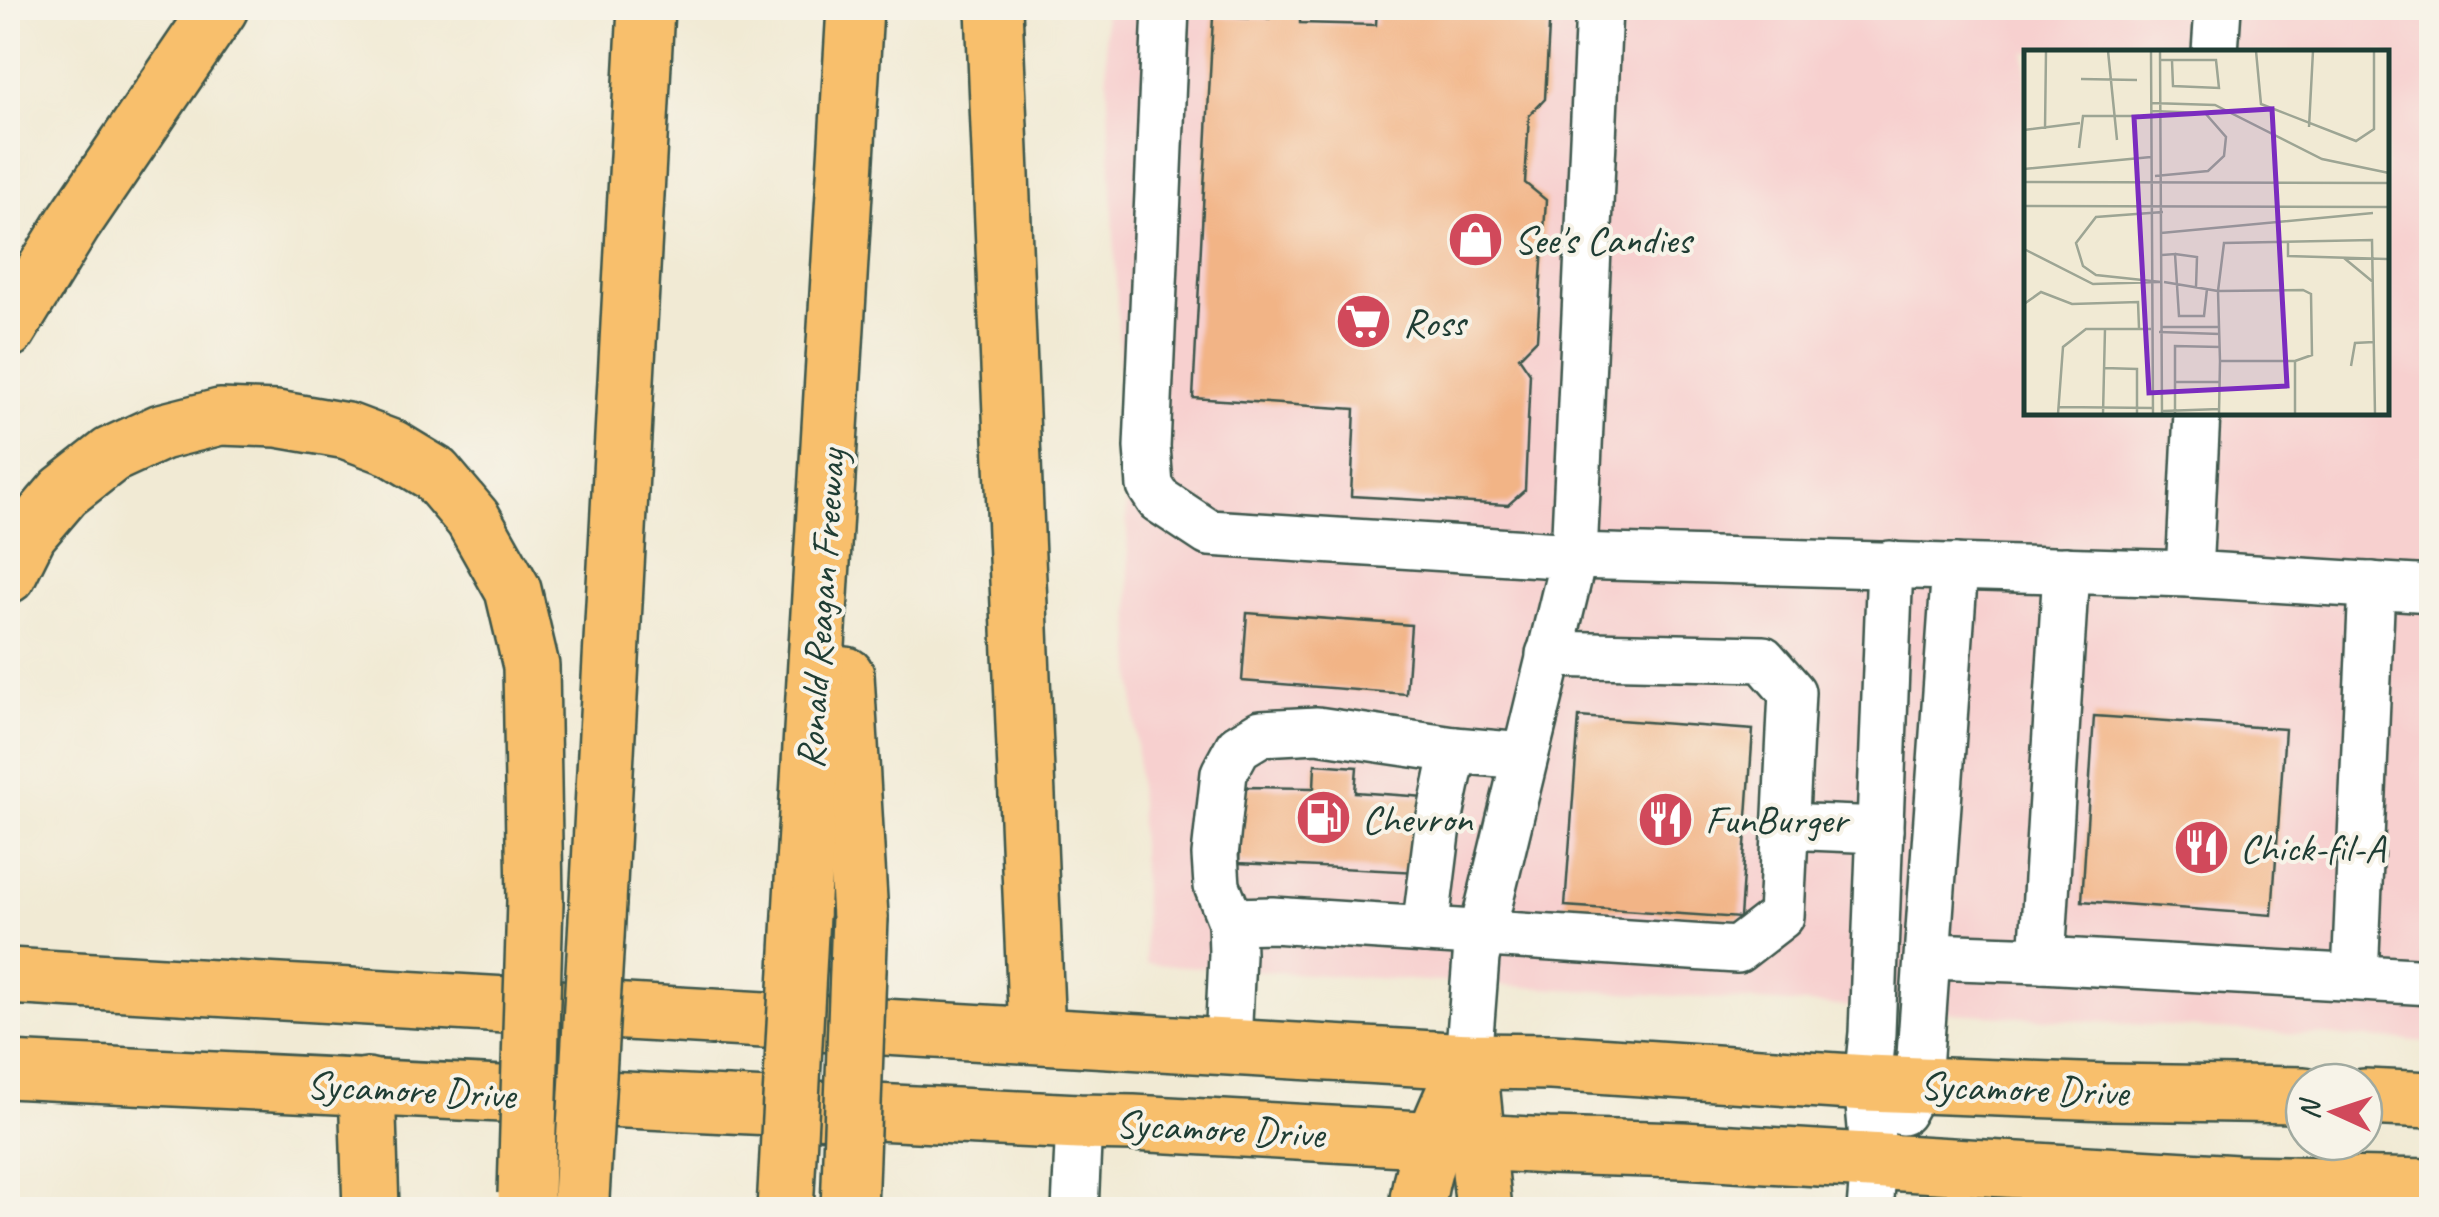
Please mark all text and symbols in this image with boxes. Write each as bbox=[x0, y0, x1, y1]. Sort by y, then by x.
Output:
inset map bbox=[2024, 50, 2389, 415]
shop icon: See's Candies bbox=[1445, 209, 1505, 269]
place label: See's Candies bbox=[1514, 215, 1694, 265]
supermarket icon: Ross bbox=[1334, 292, 1394, 352]
place label: Ross bbox=[1403, 298, 1469, 348]
street label: Ronald Reagan Freeway bbox=[785, 445, 857, 770]
fuel station icon: Chevron bbox=[1293, 788, 1353, 848]
restaurant icon: FunBurger bbox=[1636, 789, 1696, 849]
place label: Chevron bbox=[1362, 794, 1473, 844]
place label: FunBurger bbox=[1705, 795, 1850, 845]
restaurant icon: Chick-fil-A bbox=[2171, 817, 2231, 877]
place label: Chick-fil-A bbox=[2240, 823, 2387, 873]
street label: Sycamore Drive bbox=[305, 1060, 520, 1121]
street label: Sycamore Drive bbox=[1919, 1060, 2132, 1118]
north arrow bbox=[2284, 1062, 2384, 1162]
text: N bbox=[2292, 1096, 2328, 1120]
street label: Sycamore Drive bbox=[1114, 1099, 1329, 1160]

